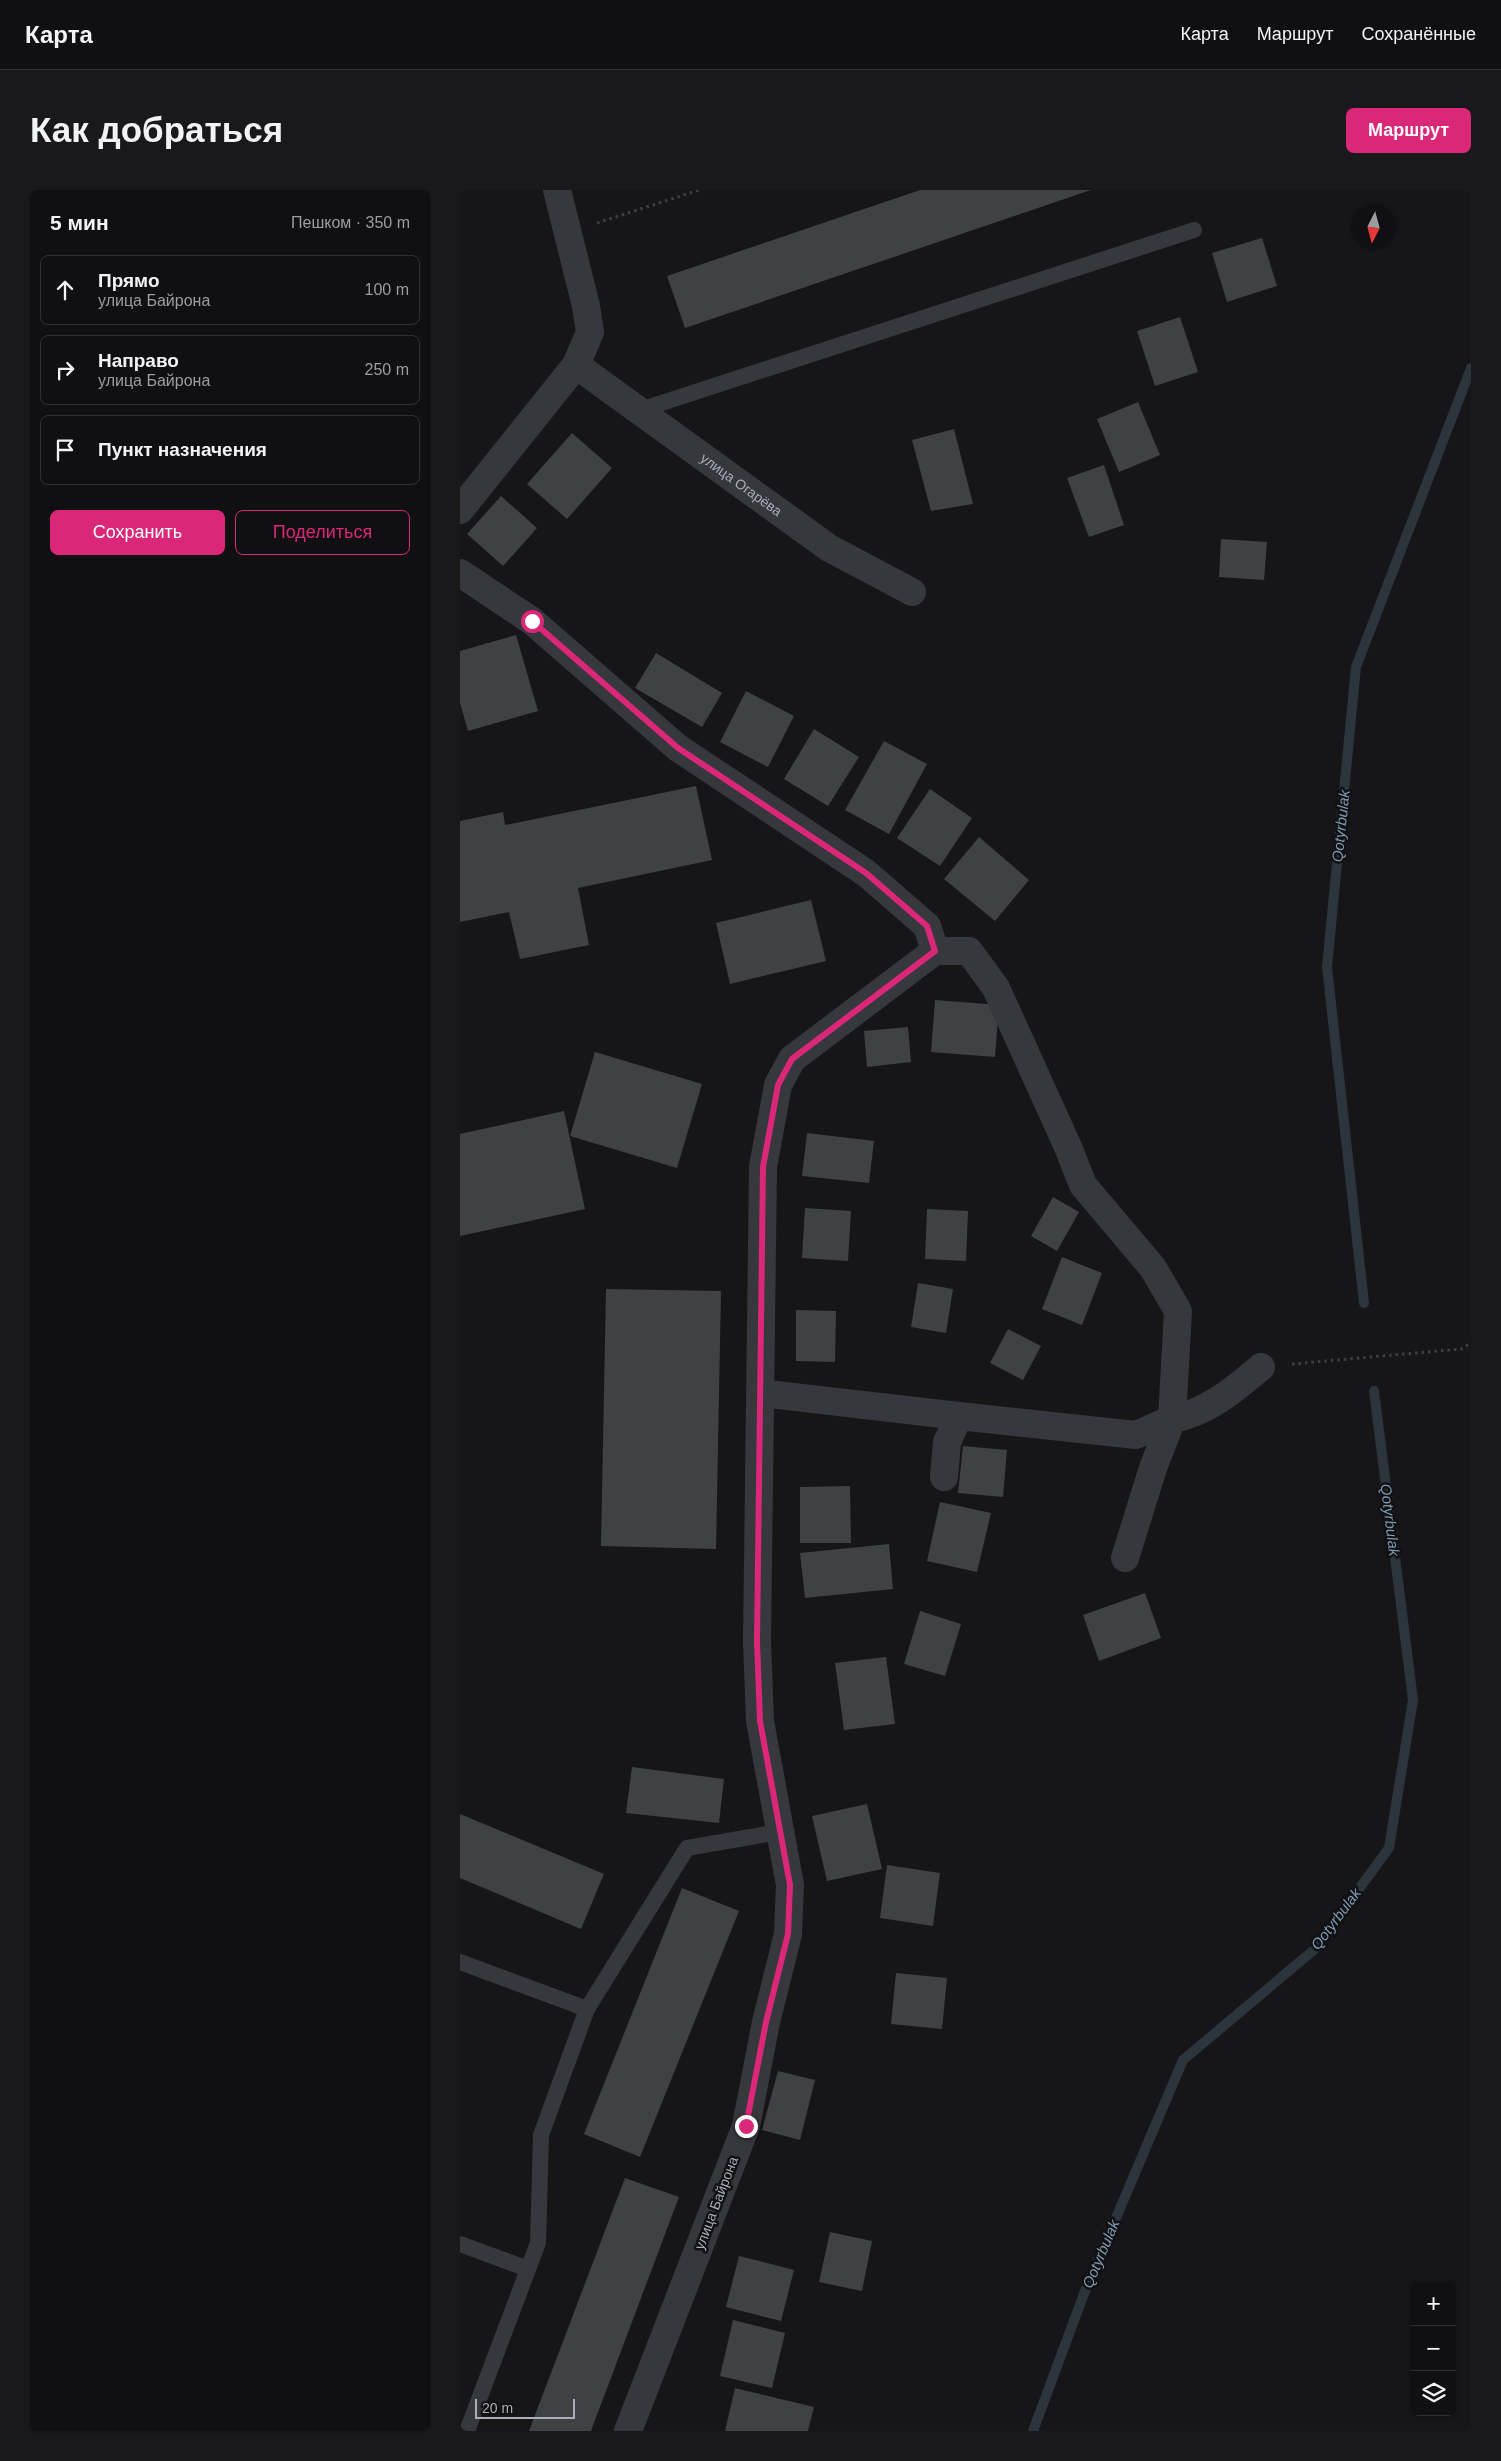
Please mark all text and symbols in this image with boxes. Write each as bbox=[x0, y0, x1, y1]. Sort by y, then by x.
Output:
text: Карта bbox=[25, 21, 93, 48]
text: Карта bbox=[1181, 24, 1229, 44]
text: Маршрут bbox=[1257, 24, 1333, 44]
text: Сохранённые bbox=[1361, 24, 1476, 44]
button: Маршрут bbox=[1346, 108, 1471, 153]
text: Как добраться bbox=[30, 110, 283, 149]
north arrow bbox=[1351, 205, 1396, 250]
text: 5 мин bbox=[50, 211, 109, 234]
text: Пешком · 350 m bbox=[291, 214, 410, 231]
text: Прямо bbox=[98, 270, 160, 291]
icon: ahead bbox=[51, 276, 79, 304]
text: 100 m bbox=[365, 281, 409, 298]
text: улица Байрона bbox=[98, 292, 210, 309]
text: Направо bbox=[98, 350, 179, 371]
icon: right bbox=[51, 356, 79, 384]
text: 250 m bbox=[365, 361, 409, 378]
text: улица Байрона bbox=[98, 372, 210, 389]
icon: arrive bbox=[51, 436, 79, 464]
text: Пункт назначения bbox=[98, 439, 267, 460]
street label: улица Огарёва bbox=[697, 450, 785, 519]
button: Сохранить bbox=[50, 510, 225, 555]
button: Поделиться bbox=[235, 510, 410, 555]
route start bbox=[521, 610, 544, 633]
water label: Qotyrbulak bbox=[1328, 788, 1353, 863]
water label: Qotyrbulak bbox=[1378, 1483, 1404, 1558]
water label: Qotyrbulak bbox=[1307, 1883, 1365, 1953]
route end bbox=[735, 2115, 758, 2138]
street label: улица Байрона bbox=[691, 2154, 741, 2252]
water label: Qotyrbulak bbox=[1079, 2216, 1123, 2291]
map controls bbox=[1411, 2281, 1456, 2416]
button: + bbox=[1411, 2281, 1456, 2326]
button: − bbox=[1411, 2326, 1456, 2371]
button: layers bbox=[1411, 2371, 1456, 2416]
scale bar bbox=[475, 2396, 575, 2419]
text: 20 m bbox=[482, 2400, 513, 2416]

